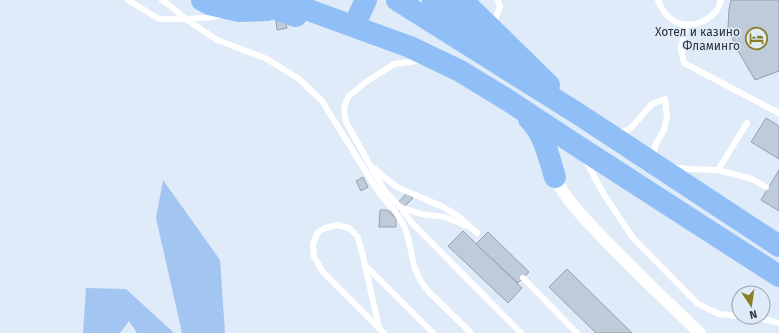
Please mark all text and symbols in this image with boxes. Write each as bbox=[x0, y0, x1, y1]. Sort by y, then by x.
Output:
place label: Хотел и казино Фламинго bbox=[655, 25, 740, 53]
hotel icon: Хотел и казино Фламинго bbox=[743, 26, 769, 52]
north arrow bbox=[731, 285, 771, 325]
text: N bbox=[748, 307, 758, 321]

